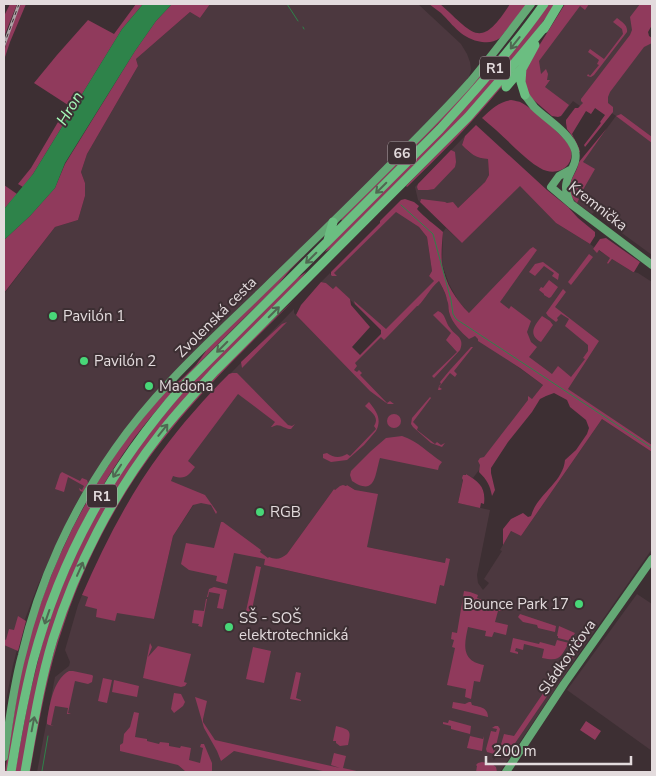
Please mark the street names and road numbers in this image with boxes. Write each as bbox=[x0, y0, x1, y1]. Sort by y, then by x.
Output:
road number: R1 bbox=[480, 56, 510, 80]
road number: 66 bbox=[388, 142, 416, 164]
street label: Kremnička bbox=[564, 177, 632, 235]
street label: Zvolenská cesta bbox=[171, 272, 261, 362]
road number: R1 bbox=[87, 484, 117, 508]
street label: Sládkovičova bbox=[534, 615, 600, 699]

